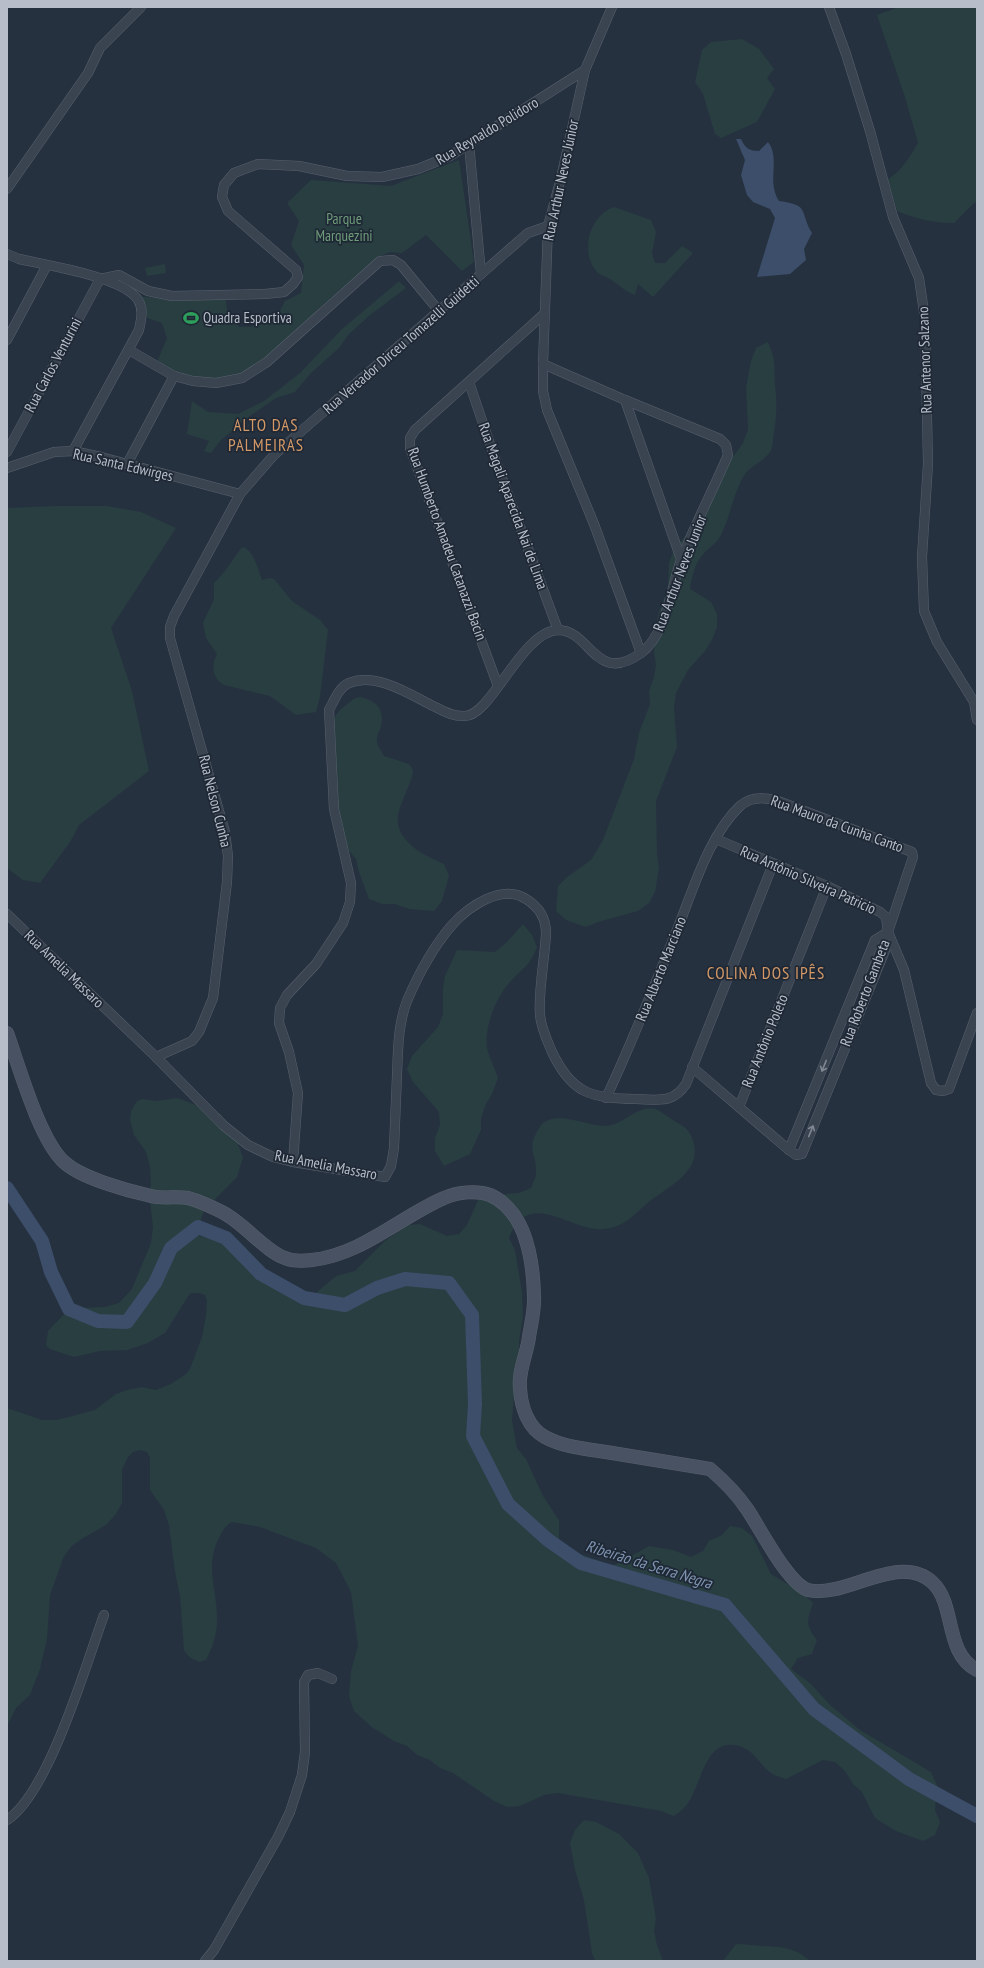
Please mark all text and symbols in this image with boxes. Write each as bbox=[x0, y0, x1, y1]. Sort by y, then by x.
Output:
street label: Rua Reynaldo Polidoro bbox=[432, 92, 542, 169]
street label: Rua Arthur Neves Júnior bbox=[538, 117, 583, 242]
park label: Parque Marquezini bbox=[315, 209, 373, 245]
street label: Rua Vereador Dirceu Tomazelli Guidetti bbox=[319, 272, 483, 418]
street label: Rua Antenor Salzano bbox=[913, 306, 936, 414]
place label: Quadra Esportiva bbox=[203, 308, 292, 327]
sports icon: Quadra Esportiva bbox=[182, 309, 200, 327]
street label: Rua Carlos Venturini bbox=[20, 314, 85, 415]
district label: ALTO DAS PALMEIRAS bbox=[228, 414, 304, 456]
street label: Rua Magali Aparecida Nai de Lima bbox=[474, 420, 553, 592]
street label: Rua Santa Edwirges bbox=[71, 444, 175, 485]
street label: Rua Humberto Amadeu Catanazzi Bacin bbox=[404, 445, 491, 643]
street label: Rua Arthur Neves Junior bbox=[649, 511, 711, 634]
street label: Rua Nelson Cunha bbox=[195, 753, 236, 849]
street label: Rua Mauro da Cunha Canto bbox=[768, 791, 906, 856]
street label: Rua Antônio Silveira Patricio bbox=[737, 841, 879, 918]
street label: Rua Alberto Marciano bbox=[631, 914, 690, 1024]
street label: Rua Amelia Massaro bbox=[20, 926, 108, 1012]
street label: Rua Roberto Gambeta bbox=[835, 937, 894, 1049]
district label: COLINA DOS IPÊS bbox=[707, 962, 825, 984]
street label: Rua Antônio Poleto bbox=[737, 991, 792, 1090]
one-way arrow bbox=[819, 1059, 827, 1071]
one-way arrow bbox=[808, 1126, 815, 1138]
street label: Rua Amelia Massaro bbox=[273, 1145, 379, 1184]
water label: Ribeirão da Serra Negra bbox=[584, 1535, 716, 1593]

